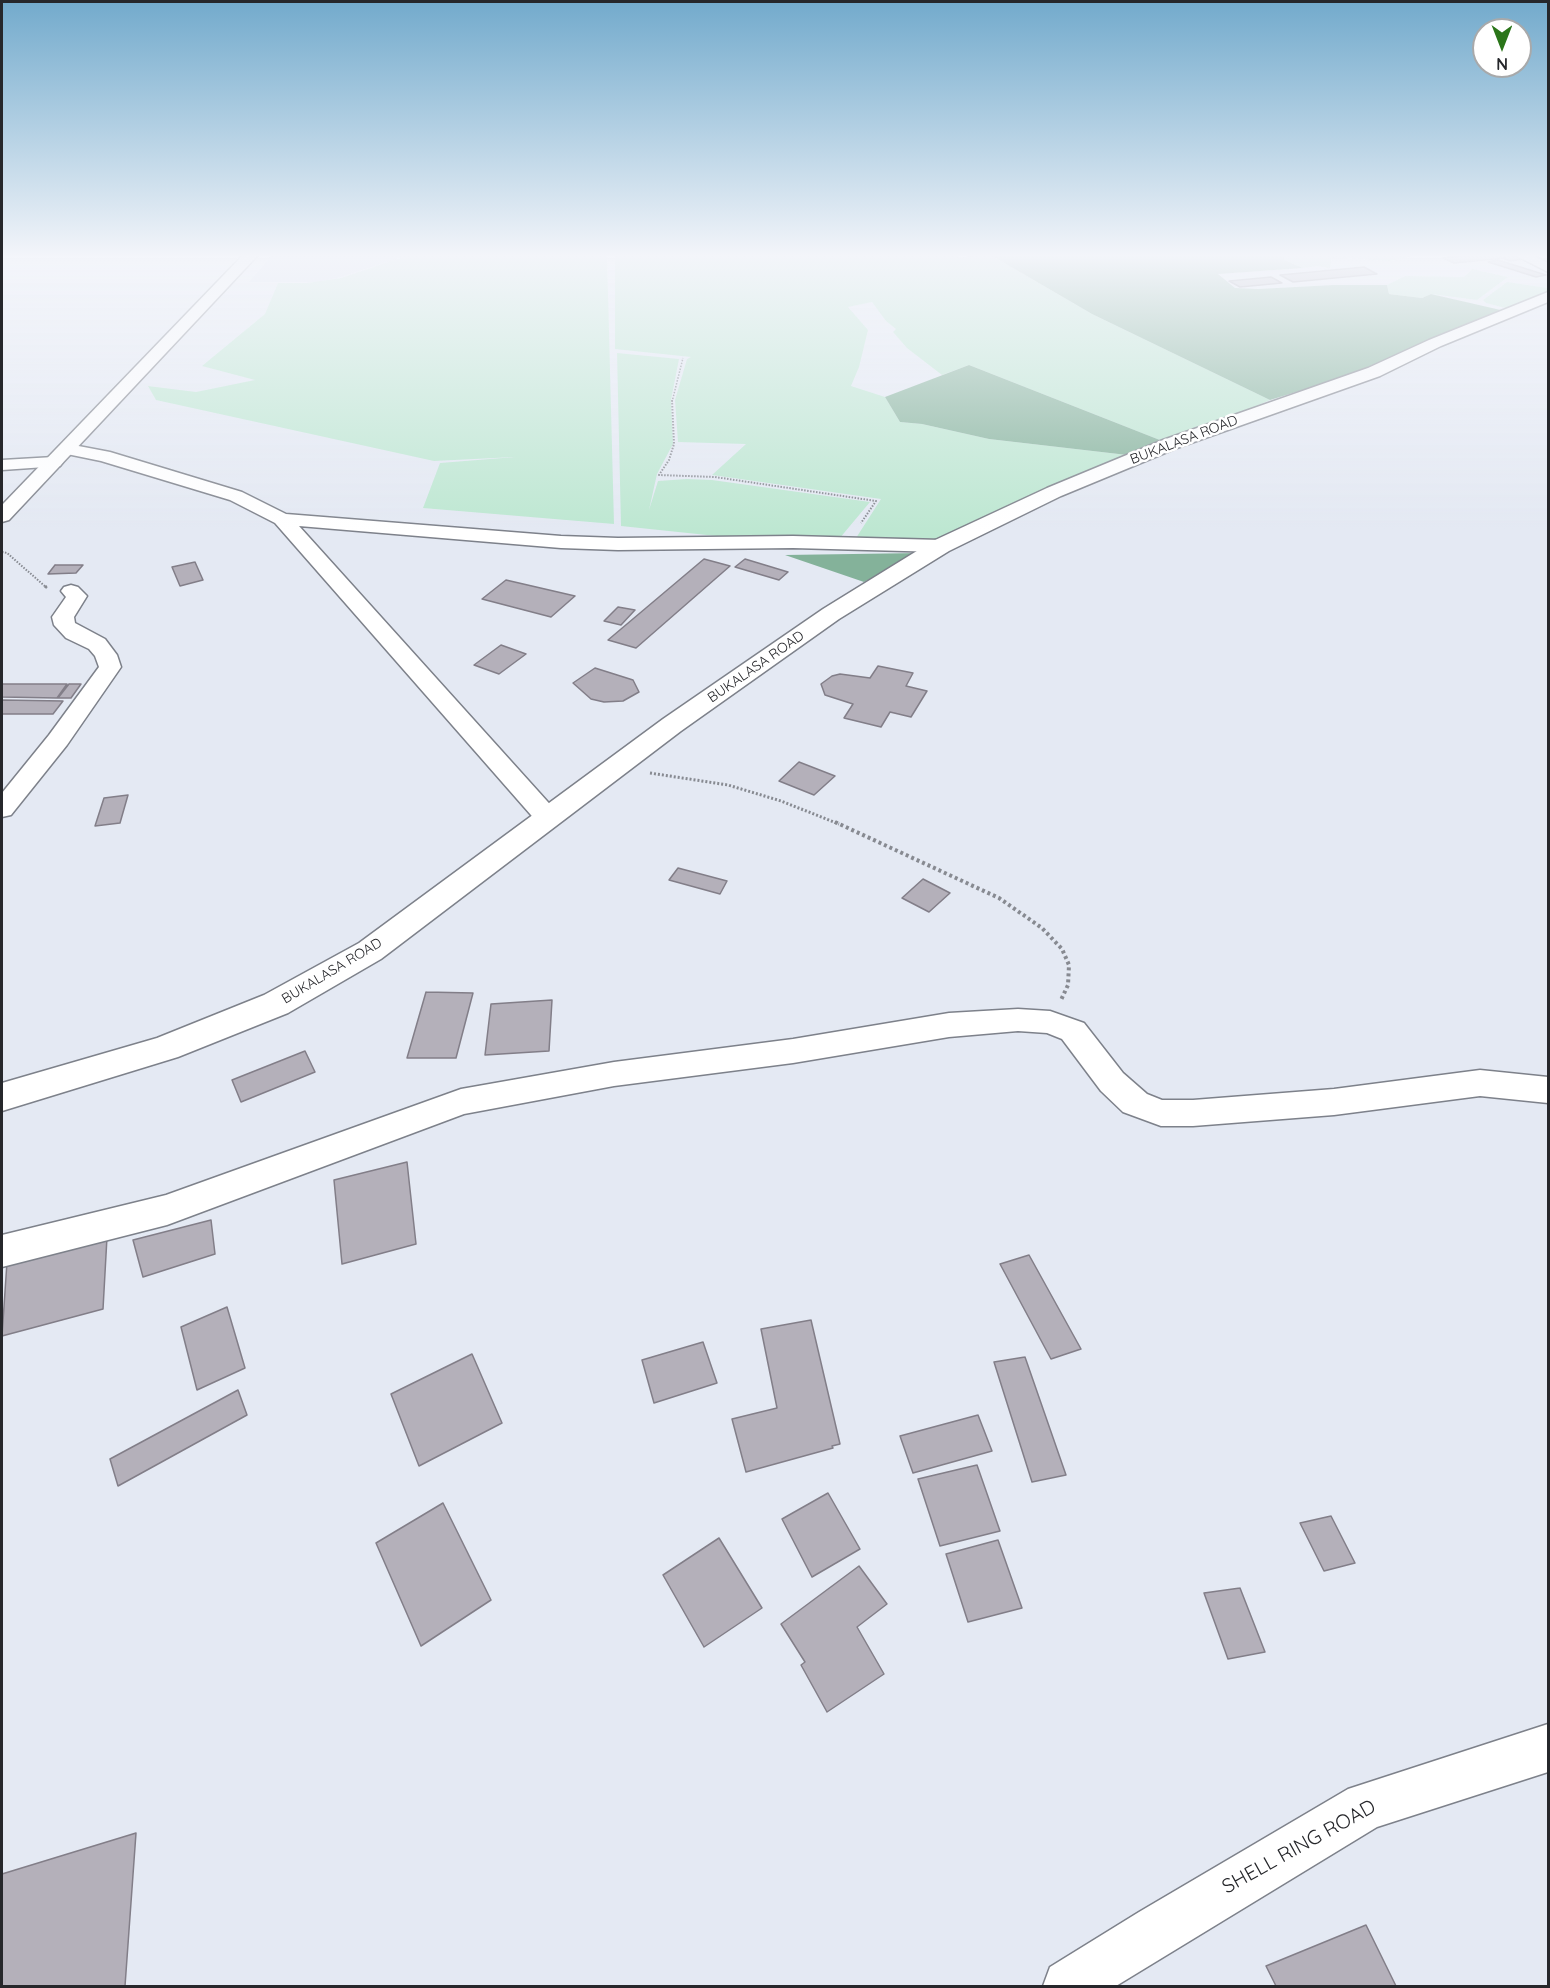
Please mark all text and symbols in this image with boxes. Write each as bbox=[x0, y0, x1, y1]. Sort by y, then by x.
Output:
north arrow bbox=[1472, 18, 1532, 78]
text: N bbox=[1496, 54, 1508, 74]
street label: BUKALASA ROAD bbox=[1128, 412, 1240, 468]
street label: BUKALASA ROAD bbox=[705, 627, 807, 707]
street label: BUKALASA ROAD bbox=[279, 934, 385, 1008]
street label: SHELL RING ROAD bbox=[1218, 1795, 1380, 1899]

